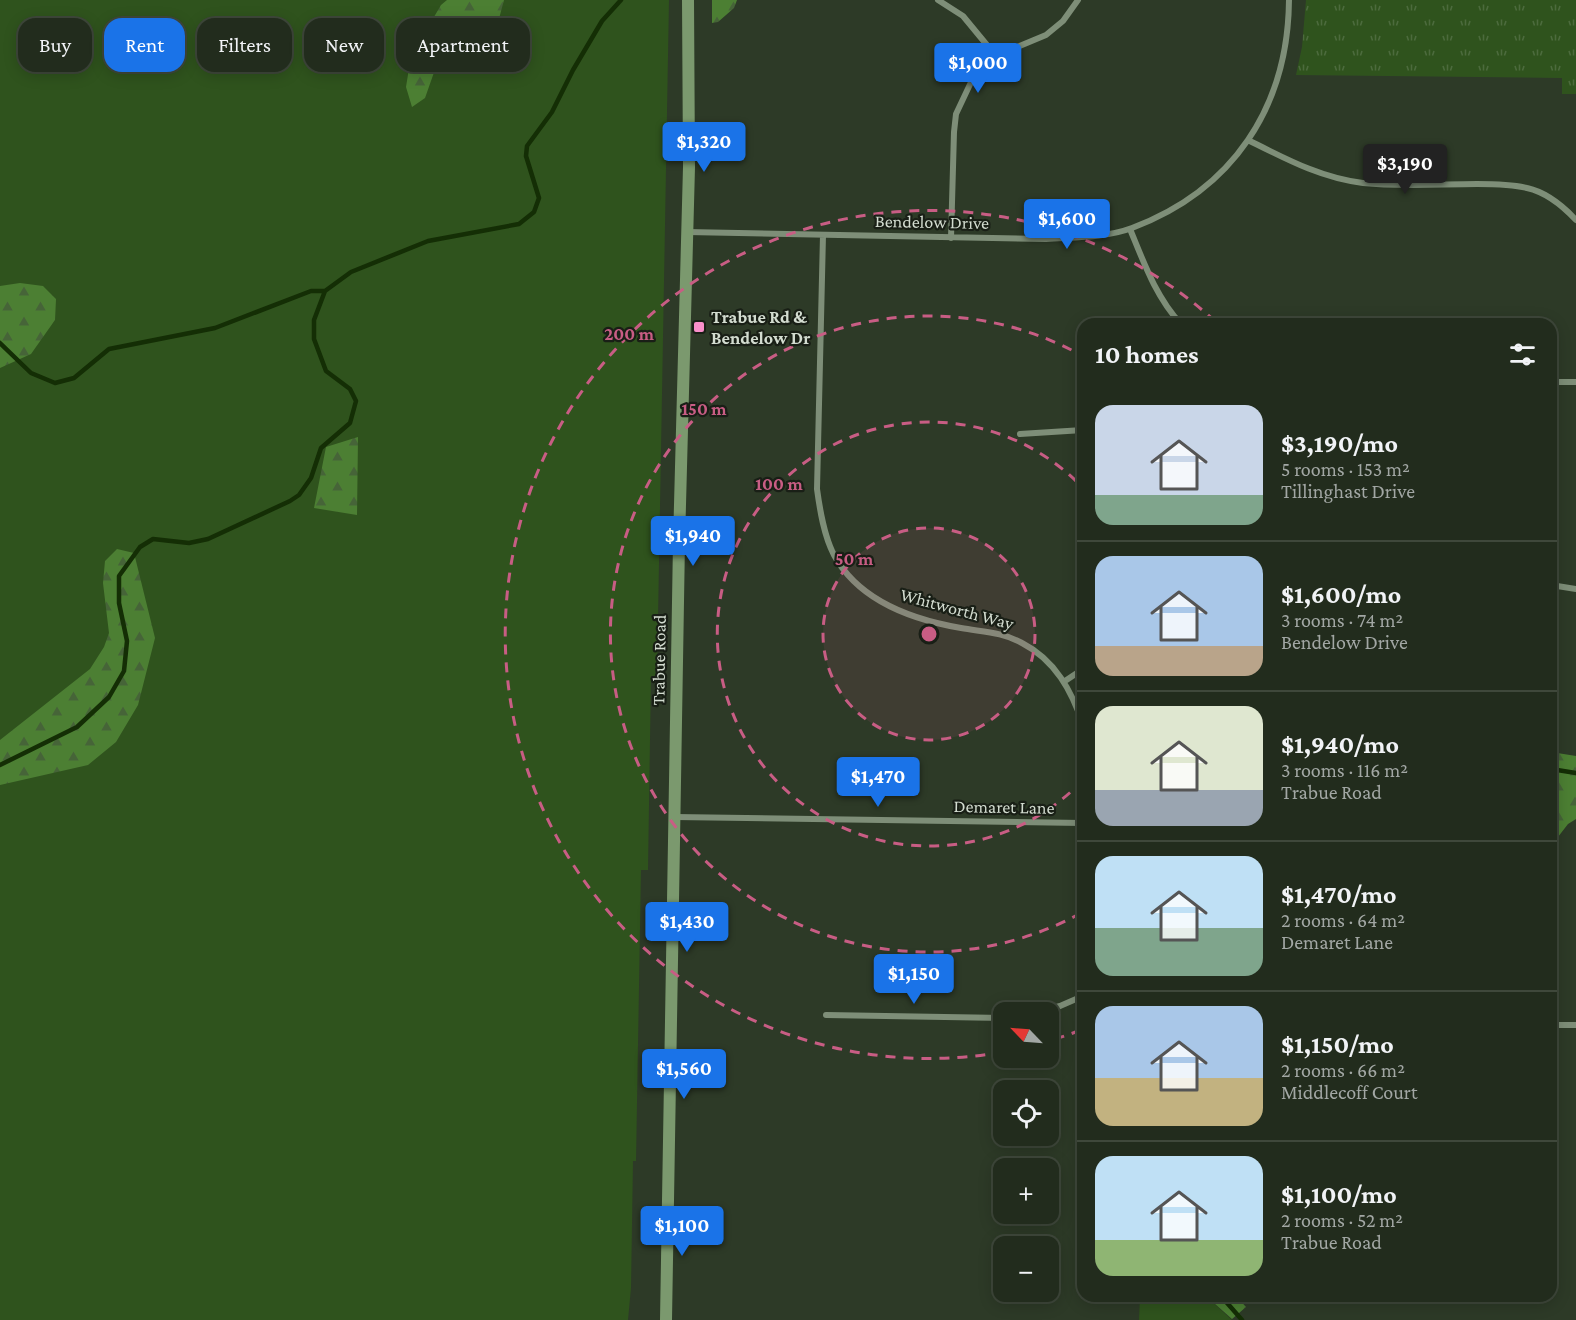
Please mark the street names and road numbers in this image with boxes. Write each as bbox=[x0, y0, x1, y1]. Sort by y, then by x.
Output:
street label: Bendelow Drive bbox=[875, 211, 989, 233]
street label: Whitworth Way bbox=[898, 584, 1016, 634]
street label: Trabue Road bbox=[648, 614, 670, 706]
street label: Demaret Lane bbox=[953, 796, 1055, 818]

